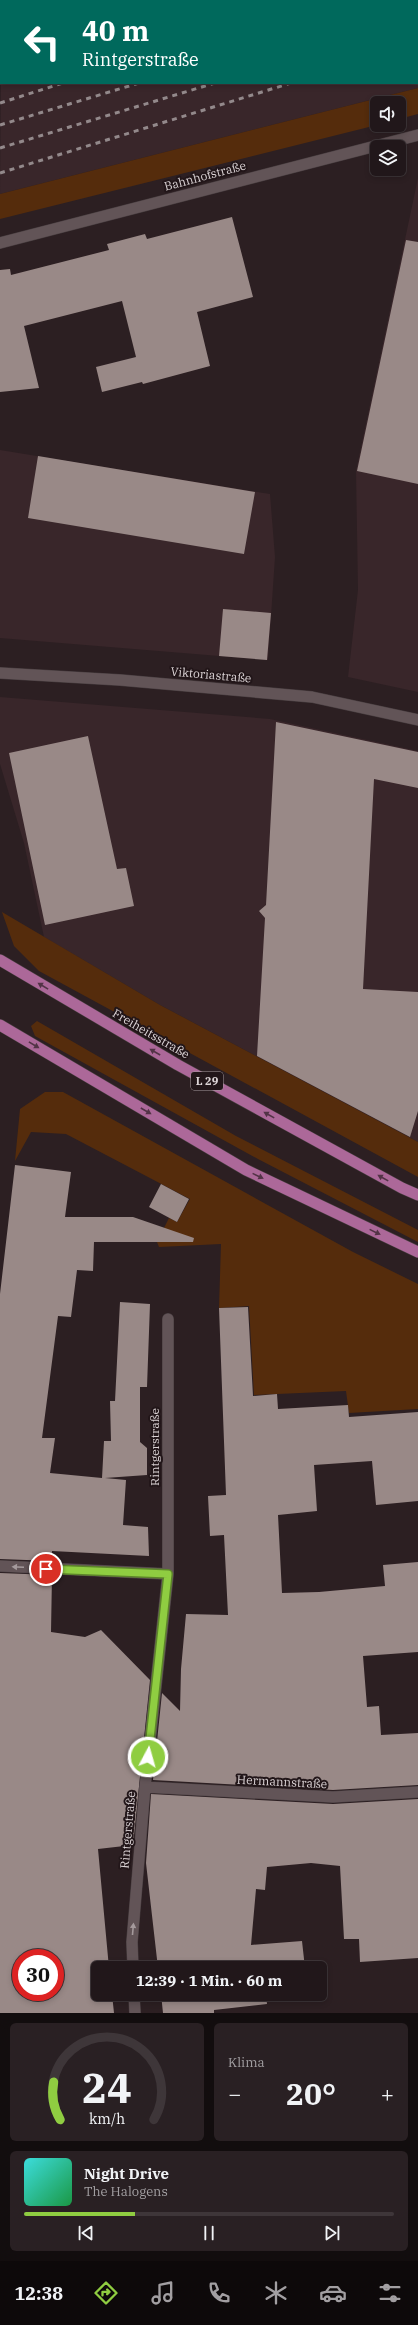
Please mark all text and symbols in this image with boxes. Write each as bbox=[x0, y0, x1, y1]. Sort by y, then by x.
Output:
text: 40 m bbox=[82, 12, 149, 49]
icon: left bbox=[16, 16, 68, 68]
text: Rintgerstraße bbox=[82, 48, 199, 71]
map controls bbox=[370, 96, 406, 176]
button: sound bbox=[370, 96, 406, 132]
button: layers bbox=[370, 140, 406, 176]
street label: Bahnhofstraße bbox=[162, 157, 247, 194]
street label: Viktoriastraße bbox=[170, 663, 252, 686]
one-way arrow bbox=[37, 983, 49, 990]
street label: Freiheitsstraße bbox=[110, 1005, 192, 1062]
one-way arrow bbox=[28, 1041, 40, 1048]
one-way arrow bbox=[150, 1048, 161, 1055]
road number: L 29 bbox=[191, 1072, 223, 1090]
one-way arrow bbox=[140, 1107, 152, 1114]
one-way arrow bbox=[263, 1112, 275, 1118]
one-way arrow bbox=[253, 1173, 264, 1179]
one-way arrow bbox=[377, 1174, 389, 1181]
one-way arrow bbox=[370, 1229, 381, 1235]
street label: Rintgerstraße bbox=[147, 1408, 162, 1486]
pin bbox=[29, 1552, 63, 1586]
icon: arrive bbox=[35, 1558, 57, 1580]
one-way arrow bbox=[12, 1564, 24, 1571]
position arrow bbox=[127, 1736, 169, 1778]
street label: Hermannstraße bbox=[236, 1772, 328, 1791]
street label: Rintgerstraße bbox=[117, 1791, 138, 1869]
one-way arrow bbox=[129, 1923, 136, 1935]
speed limit sign: 30 bbox=[12, 1949, 64, 2001]
text: 12:39 · 1 Min. · 60 m bbox=[136, 1971, 282, 1990]
text: Klima bbox=[228, 2054, 265, 2071]
text: 24 bbox=[82, 2060, 132, 2114]
text: 20° bbox=[286, 2074, 336, 2113]
text: − bbox=[228, 2079, 241, 2108]
text: + bbox=[381, 2079, 394, 2108]
text: km/h bbox=[89, 2109, 125, 2128]
text: Night Drive bbox=[84, 2164, 169, 2183]
text: The Halogens bbox=[84, 2183, 168, 2200]
icon: previous bbox=[75, 2222, 97, 2244]
icon: pause bbox=[198, 2222, 220, 2244]
icon: next bbox=[321, 2222, 343, 2244]
icon: directions bbox=[92, 2279, 120, 2307]
icon: music bbox=[149, 2279, 177, 2307]
icon: phone bbox=[205, 2279, 233, 2307]
icon: climate bbox=[262, 2279, 290, 2307]
icon: car bbox=[319, 2279, 347, 2307]
icon: filters bbox=[376, 2279, 404, 2307]
text: 12:38 bbox=[14, 2282, 63, 2305]

